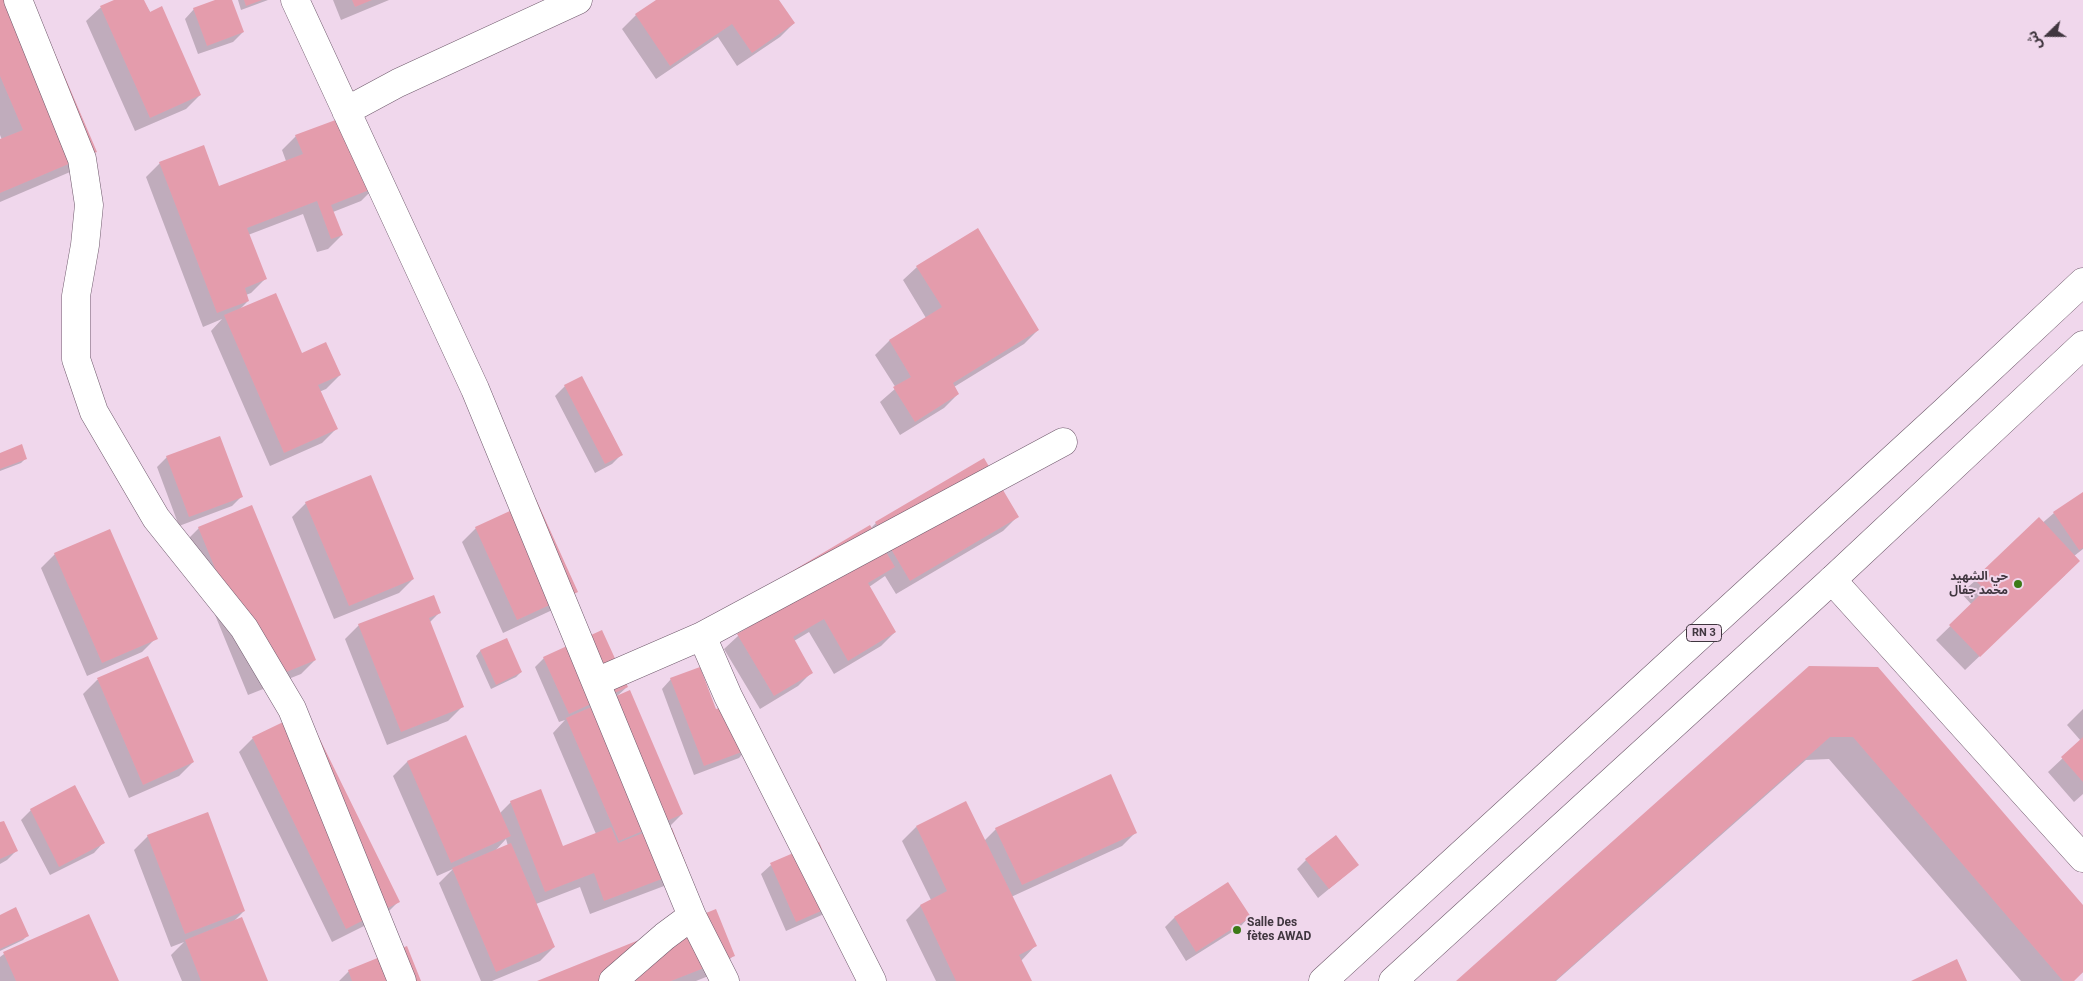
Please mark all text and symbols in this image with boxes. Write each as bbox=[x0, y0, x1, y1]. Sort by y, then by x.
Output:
north arrow bbox=[2023, 10, 2073, 60]
text: ش bbox=[2023, 29, 2045, 53]
place label: حي الشهيد محمد جفال bbox=[1949, 570, 2008, 598]
marker: حي الشهيد محمد جفال bbox=[2012, 578, 2024, 590]
road number: RN 3 bbox=[1686, 624, 1722, 641]
place label: Salle Des fètes AWAD bbox=[1247, 916, 1311, 944]
marker: Salle Des fètes AWAD bbox=[1231, 924, 1243, 936]

